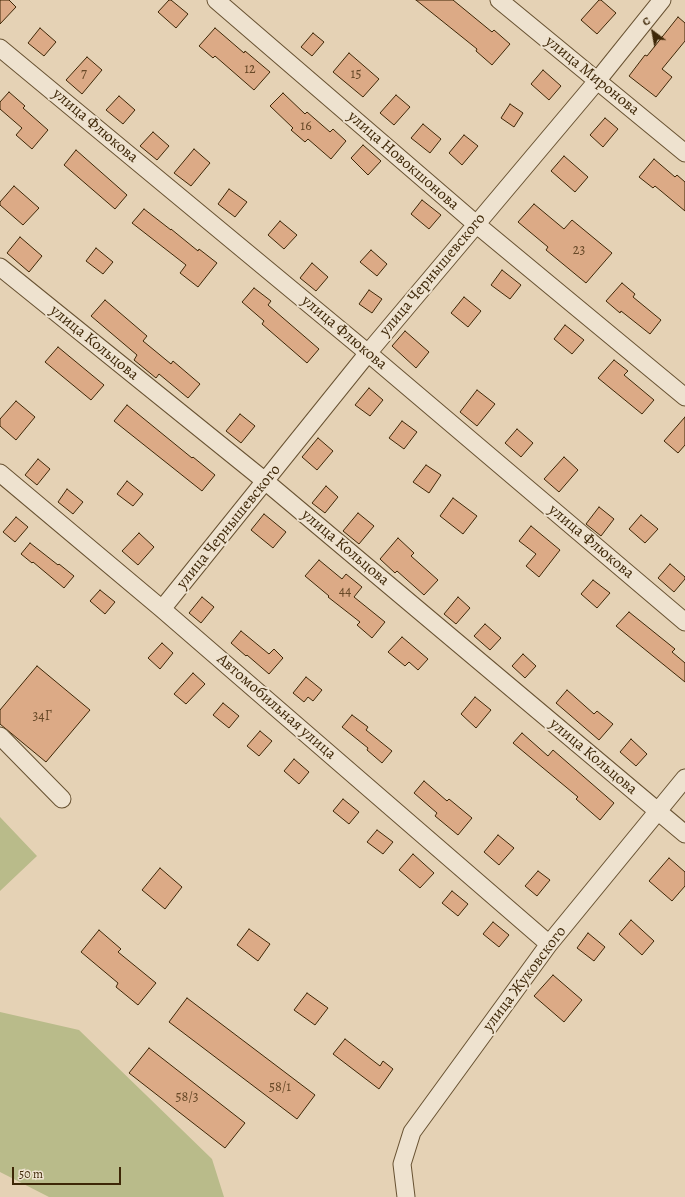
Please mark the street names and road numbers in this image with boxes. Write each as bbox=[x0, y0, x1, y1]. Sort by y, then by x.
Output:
street label: улица Миронова bbox=[541, 32, 643, 120]
street label: улица Флюкова bbox=[48, 85, 142, 167]
street label: улица Новокшонова bbox=[343, 107, 463, 215]
street label: улица Чернышевского bbox=[376, 210, 490, 340]
street label: улица Флюкова bbox=[297, 292, 391, 374]
street label: улица Кольцова bbox=[46, 301, 142, 385]
street label: улица Чернышевского bbox=[173, 461, 285, 593]
street label: улица Флюкова bbox=[544, 501, 638, 583]
street label: улица Кольцова bbox=[297, 506, 393, 590]
street label: Автомобильная улица bbox=[212, 650, 340, 764]
street label: улица Кольцова bbox=[545, 715, 641, 799]
street label: улица Жуковского bbox=[479, 923, 571, 1035]

